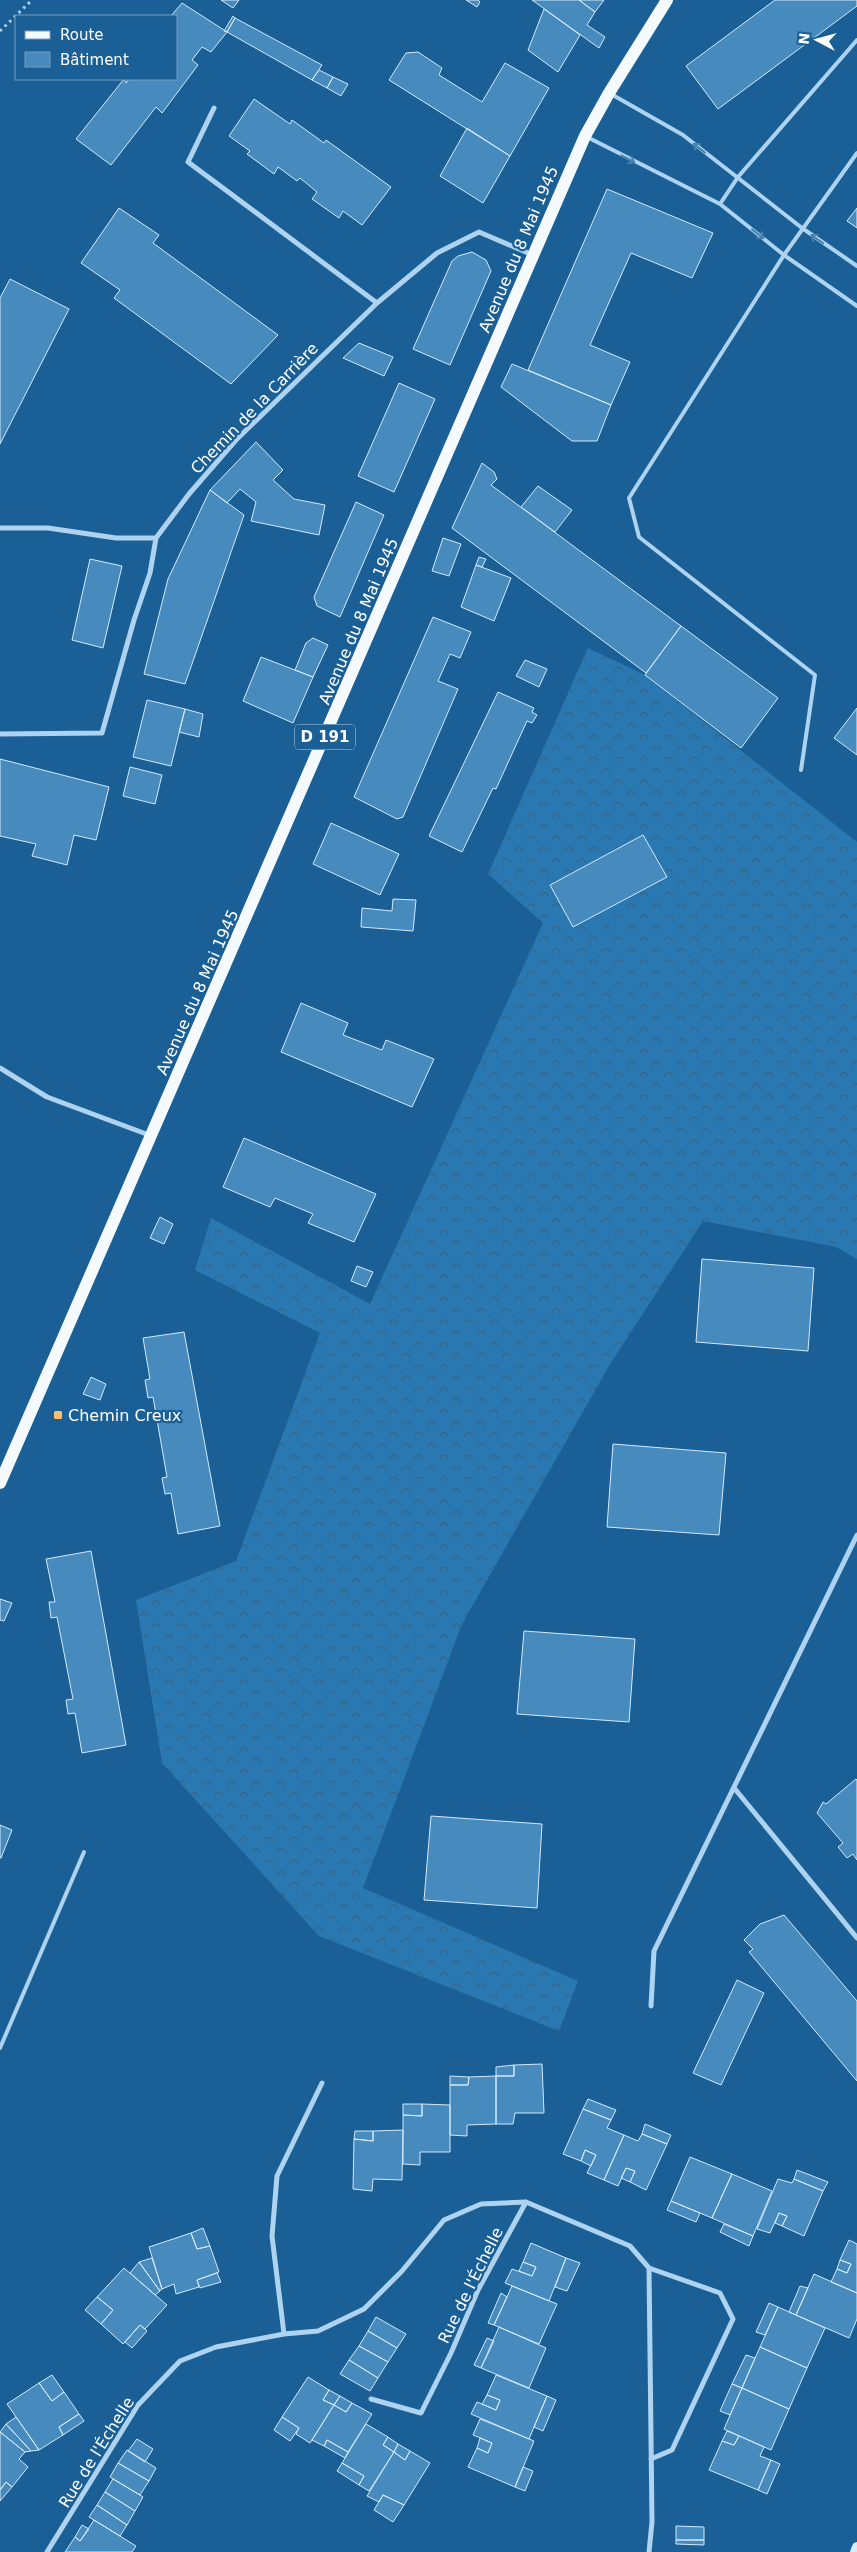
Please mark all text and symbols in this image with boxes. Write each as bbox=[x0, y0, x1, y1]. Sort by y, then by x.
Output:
legend bbox=[15, 15, 178, 80]
north arrow bbox=[792, 15, 842, 65]
text: Route bbox=[60, 26, 104, 44]
text: N bbox=[796, 32, 813, 45]
text: Bâtiment bbox=[60, 51, 129, 69]
one-way arrow bbox=[693, 142, 706, 153]
one-way arrow bbox=[620, 155, 635, 164]
street label: Avenue du 8 Mai 1945 bbox=[475, 163, 562, 335]
one-way arrow bbox=[751, 228, 764, 239]
one-way arrow bbox=[810, 234, 824, 244]
street label: Chemin de la Carrière bbox=[187, 339, 322, 478]
street label: Avenue du 8 Mai 1945 bbox=[315, 535, 402, 707]
road number: D 191 bbox=[295, 724, 355, 750]
street label: Avenue du 8 Mai 1945 bbox=[152, 907, 243, 1078]
place label: Chemin Creux bbox=[68, 1406, 181, 1425]
marker: Chemin Creux bbox=[52, 1409, 64, 1421]
street label: Rue de l'Échelle bbox=[434, 2224, 507, 2346]
street label: Rue de l'Échelle bbox=[55, 2393, 138, 2511]

